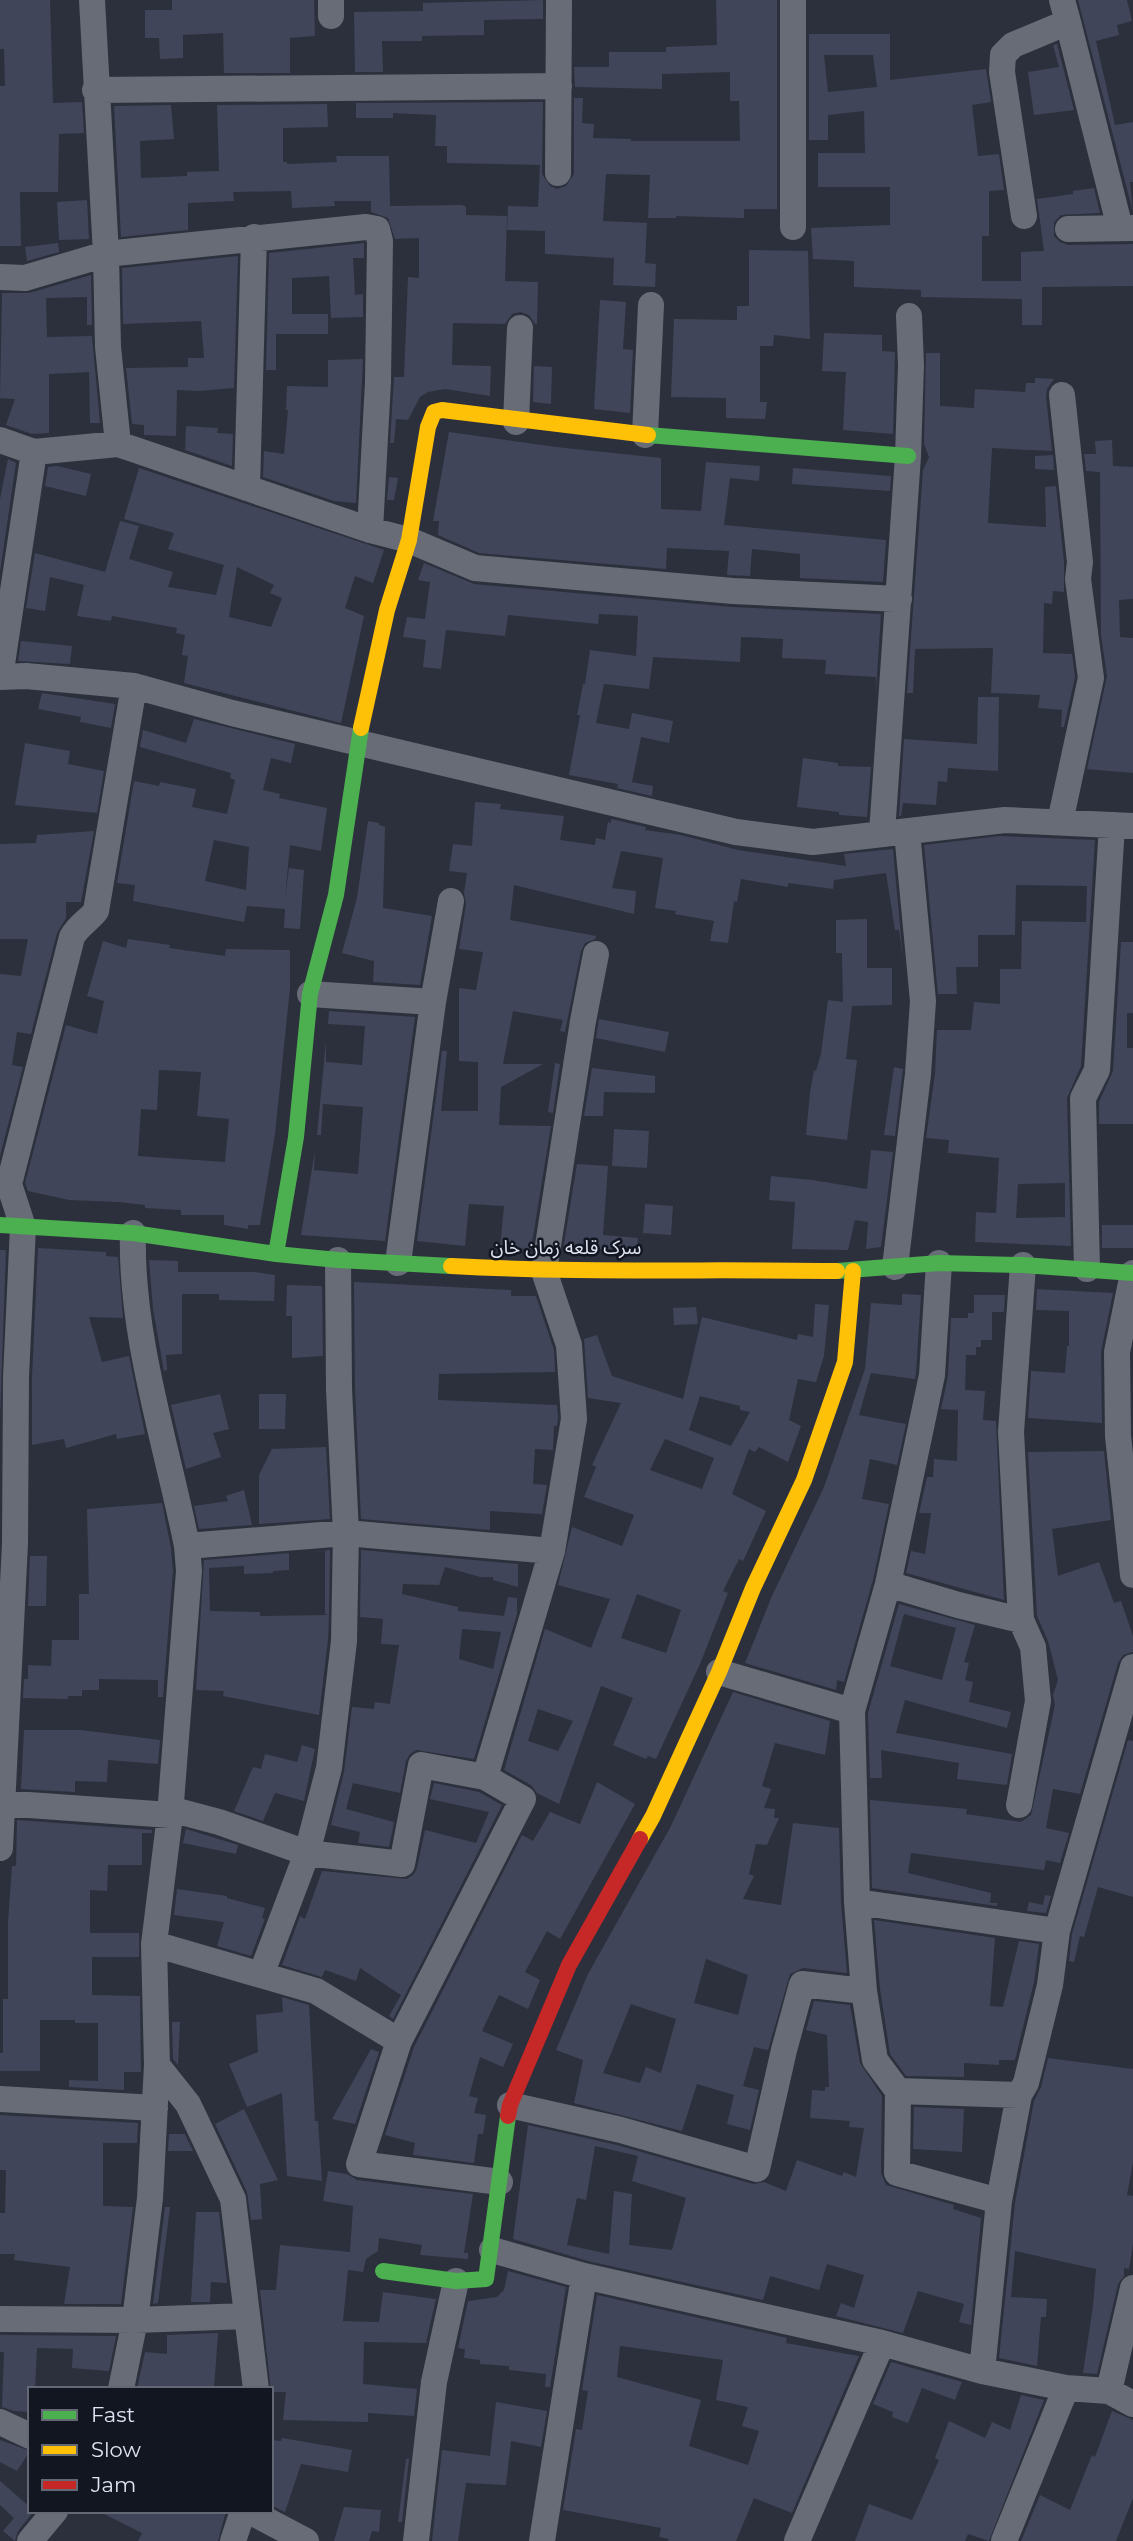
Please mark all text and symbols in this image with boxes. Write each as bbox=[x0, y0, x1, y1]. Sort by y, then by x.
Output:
street label: سرک قلعه زمان خان bbox=[490, 1236, 642, 1259]
legend bbox=[28, 2387, 273, 2513]
text: Fast bbox=[91, 2402, 135, 2427]
text: Slow bbox=[91, 2437, 141, 2462]
text: Jam bbox=[90, 2472, 136, 2497]

